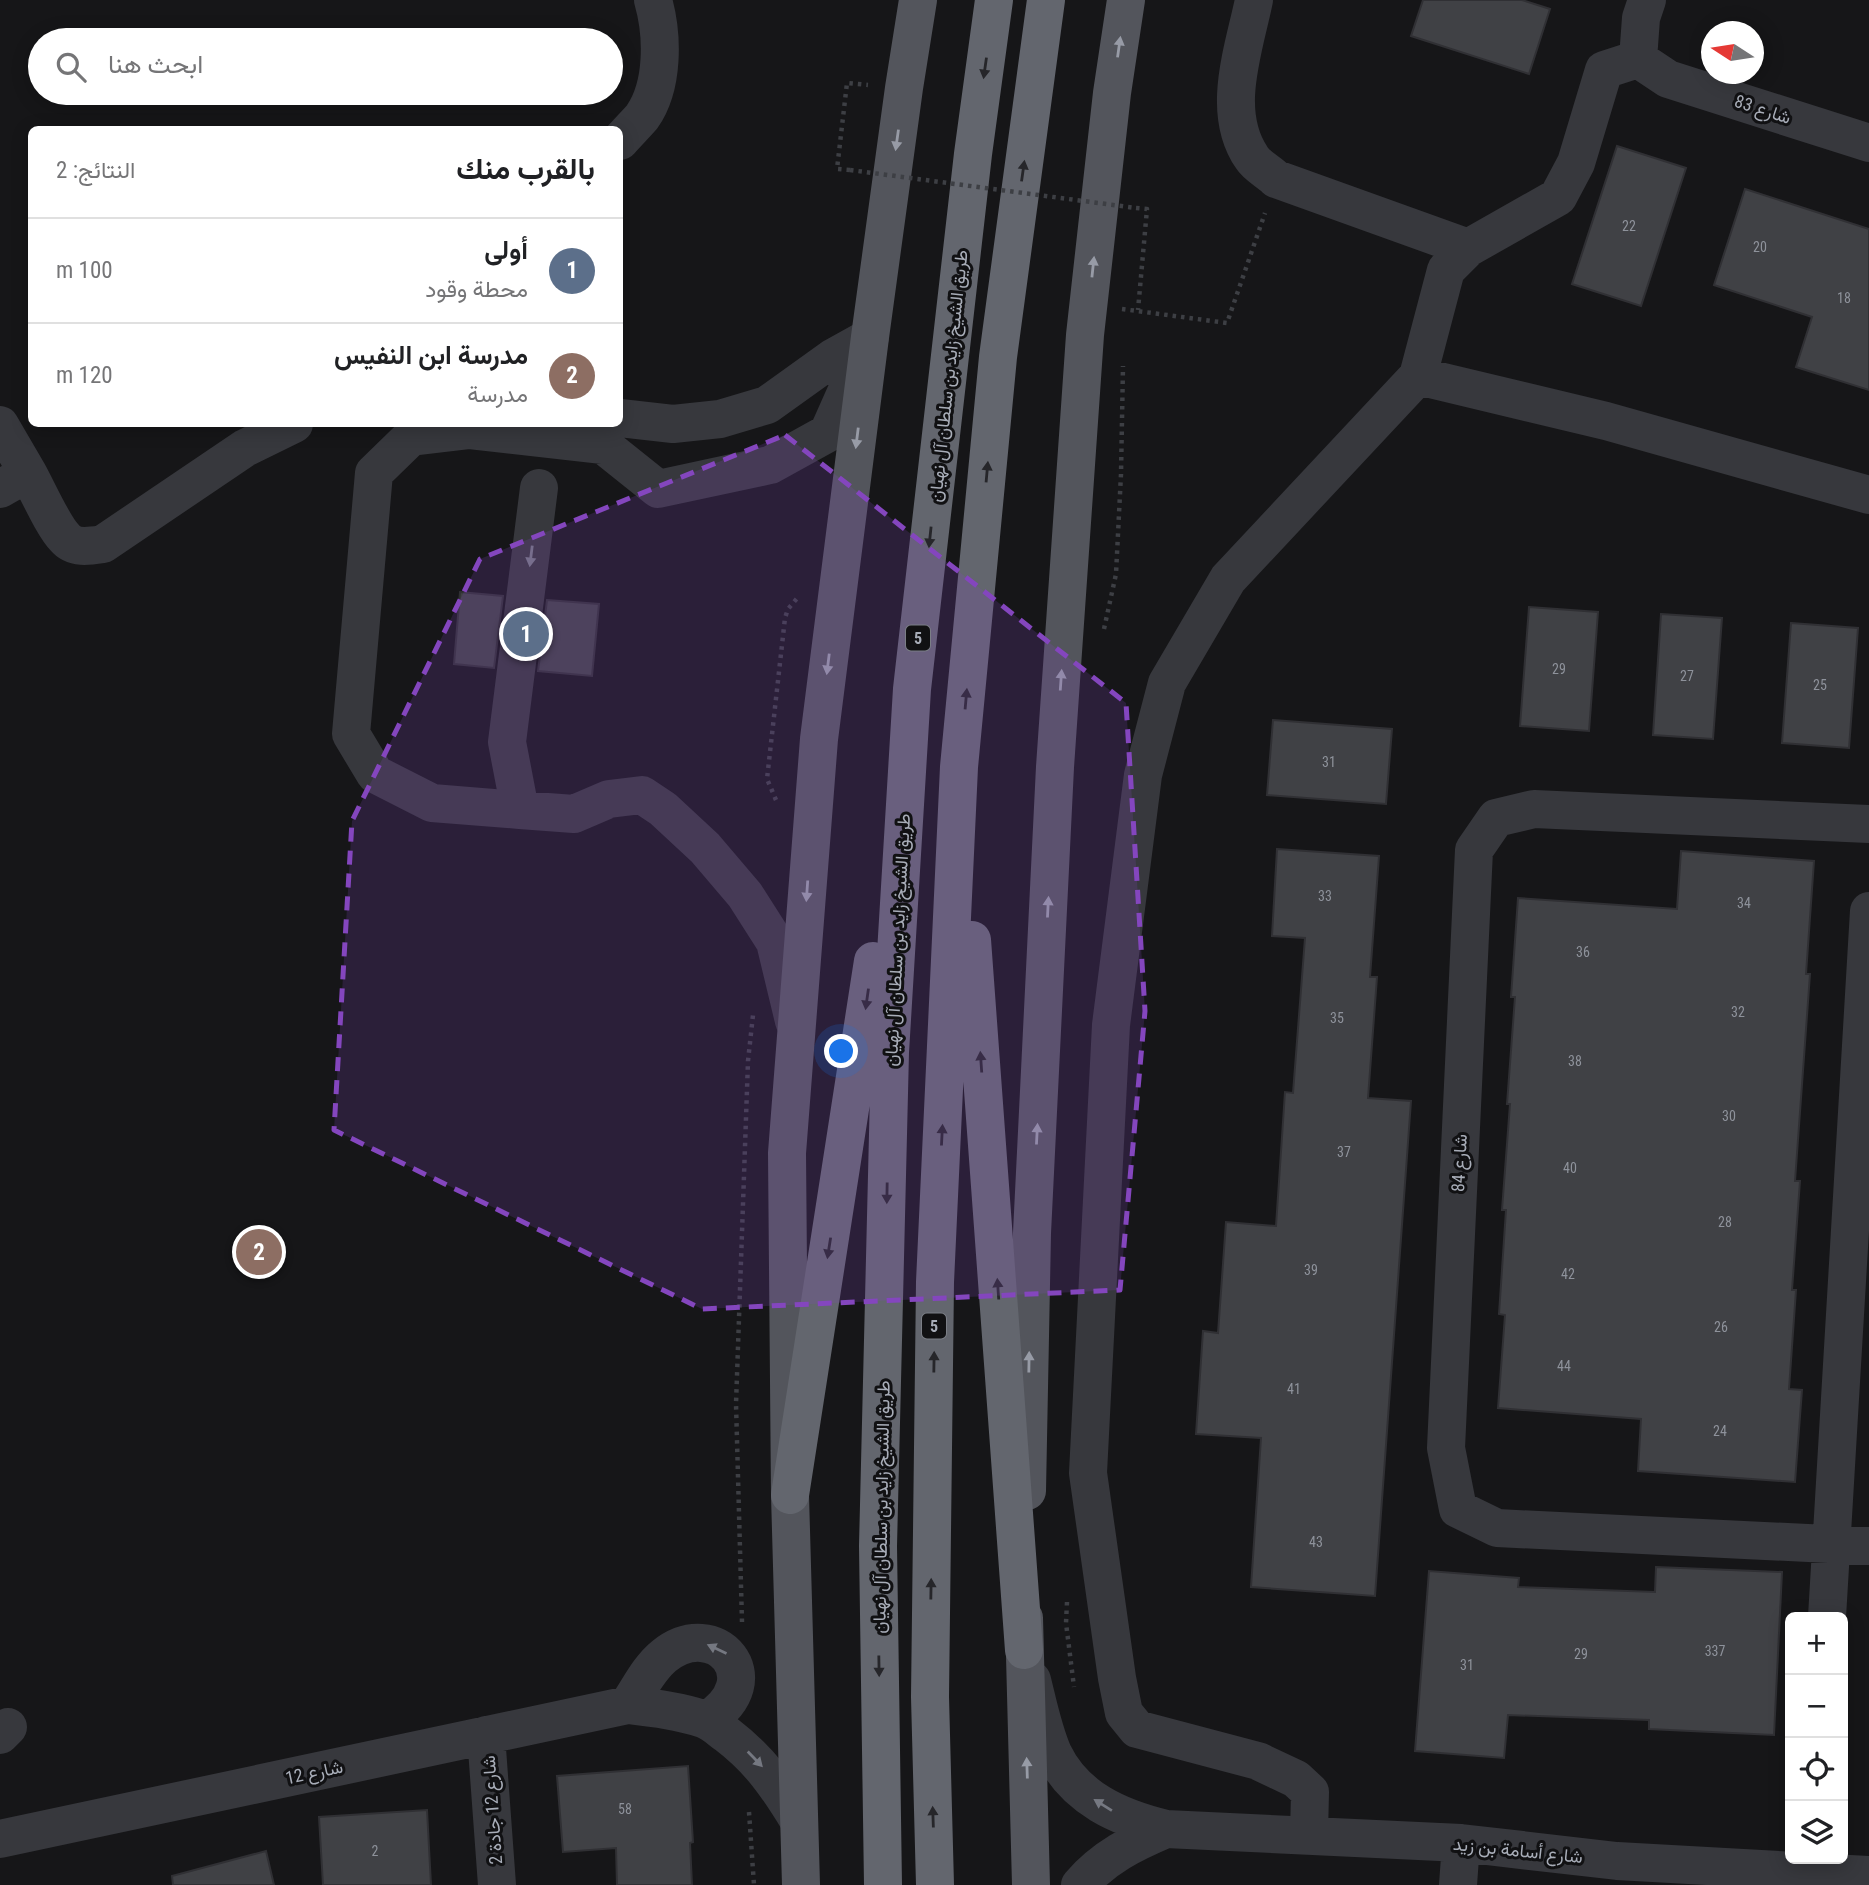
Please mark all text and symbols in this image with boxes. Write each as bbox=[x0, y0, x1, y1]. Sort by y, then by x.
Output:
north arrow bbox=[1701, 21, 1764, 84]
search box bbox=[28, 28, 623, 105]
one-way arrow bbox=[1114, 36, 1125, 58]
icon: search bbox=[52, 48, 90, 86]
text: ابحث هنا bbox=[108, 49, 203, 79]
one-way arrow bbox=[979, 57, 990, 79]
street label: شارع 83 bbox=[1731, 90, 1794, 130]
one-way arrow bbox=[891, 129, 902, 151]
text: بالقرب منك bbox=[456, 151, 595, 186]
text: النتائج: 2 bbox=[56, 157, 135, 184]
one-way arrow bbox=[1017, 160, 1028, 182]
house number: 22 bbox=[1622, 218, 1636, 234]
text: أولى bbox=[484, 235, 528, 265]
house number: 20 bbox=[1753, 239, 1767, 255]
street label: طريق الشيخ زايد بن سلطان آل نهيان bbox=[924, 249, 974, 503]
one-way arrow bbox=[1087, 256, 1098, 278]
text: 100 m bbox=[56, 257, 113, 284]
text: 1 bbox=[566, 257, 578, 284]
text: محطة وقود bbox=[425, 276, 528, 303]
house number: 18 bbox=[1837, 290, 1851, 306]
text: مدرسة ابن النفيس bbox=[334, 340, 528, 370]
text: 120 m bbox=[56, 362, 113, 389]
text: 2 bbox=[566, 362, 578, 389]
text: مدرسة bbox=[467, 381, 528, 408]
one-way arrow bbox=[852, 428, 863, 450]
one-way arrow bbox=[982, 461, 993, 483]
one-way arrow bbox=[924, 526, 935, 548]
one-way arrow bbox=[525, 545, 536, 567]
pin: 1 bbox=[503, 608, 549, 660]
road number: 5 bbox=[906, 625, 930, 650]
one-way arrow bbox=[823, 653, 834, 675]
house number: 29 bbox=[1552, 661, 1566, 677]
house number: 27 bbox=[1680, 668, 1694, 684]
one-way arrow bbox=[1056, 669, 1067, 691]
house number: 25 bbox=[1813, 677, 1827, 693]
one-way arrow bbox=[961, 687, 972, 709]
house number: 31 bbox=[1322, 754, 1336, 770]
street label: طريق الشيخ زايد بن سلطان آل نهيان bbox=[880, 813, 916, 1067]
one-way arrow bbox=[801, 880, 812, 902]
house number: 33 bbox=[1318, 888, 1332, 904]
house number: 34 bbox=[1737, 895, 1751, 911]
one-way arrow bbox=[1043, 896, 1054, 918]
house number: 36 bbox=[1576, 944, 1590, 960]
one-way arrow bbox=[862, 988, 873, 1010]
house number: 32 bbox=[1731, 1004, 1745, 1020]
house number: 35 bbox=[1330, 1010, 1344, 1026]
your location bbox=[824, 1034, 858, 1068]
one-way arrow bbox=[975, 1051, 986, 1073]
house number: 38 bbox=[1568, 1053, 1582, 1069]
house number: 30 bbox=[1722, 1108, 1736, 1124]
one-way arrow bbox=[936, 1123, 947, 1145]
one-way arrow bbox=[1031, 1123, 1042, 1145]
street label: شارع 84 bbox=[1447, 1133, 1473, 1193]
house number: 37 bbox=[1337, 1144, 1351, 1160]
house number: 40 bbox=[1563, 1160, 1577, 1176]
one-way arrow bbox=[881, 1182, 892, 1204]
house number: 28 bbox=[1718, 1214, 1732, 1230]
pin: 2 bbox=[236, 1226, 282, 1278]
one-way arrow bbox=[823, 1237, 834, 1259]
house number: 39 bbox=[1304, 1262, 1318, 1278]
house number: 42 bbox=[1561, 1266, 1575, 1282]
one-way arrow bbox=[992, 1278, 1003, 1300]
road number: 5 bbox=[922, 1314, 946, 1338]
house number: 26 bbox=[1714, 1319, 1728, 1335]
one-way arrow bbox=[1023, 1350, 1035, 1372]
one-way arrow bbox=[928, 1351, 940, 1373]
house number: 44 bbox=[1557, 1358, 1571, 1374]
street label: طريق الشيخ زايد بن سلطان آل نهيان bbox=[868, 1380, 896, 1634]
house number: 41 bbox=[1287, 1381, 1301, 1397]
house number: 24 bbox=[1713, 1423, 1727, 1439]
house number: 43 bbox=[1309, 1534, 1323, 1550]
one-way arrow bbox=[925, 1578, 937, 1600]
map controls bbox=[1785, 1612, 1848, 1864]
button: + bbox=[1785, 1612, 1848, 1675]
one-way arrow bbox=[706, 1643, 727, 1655]
house number: 337 bbox=[1705, 1643, 1725, 1659]
house number: 29 bbox=[1574, 1646, 1588, 1662]
one-way arrow bbox=[874, 1655, 885, 1677]
house number: 31 bbox=[1460, 1657, 1474, 1673]
button: − bbox=[1785, 1675, 1848, 1738]
button: locate bbox=[1785, 1738, 1848, 1801]
one-way arrow bbox=[746, 1750, 763, 1767]
street label: شارع 12 جادة 2 bbox=[478, 1755, 508, 1865]
street label: شارع 12 bbox=[283, 1756, 345, 1790]
one-way arrow bbox=[1022, 1757, 1033, 1779]
one-way arrow bbox=[1093, 1799, 1112, 1812]
house number: 58 bbox=[618, 1801, 632, 1817]
button: layers bbox=[1785, 1801, 1848, 1864]
one-way arrow bbox=[928, 1806, 939, 1828]
street label: شارع أسامة بن زيد bbox=[1452, 1833, 1584, 1869]
house number: 2 bbox=[372, 1843, 379, 1859]

